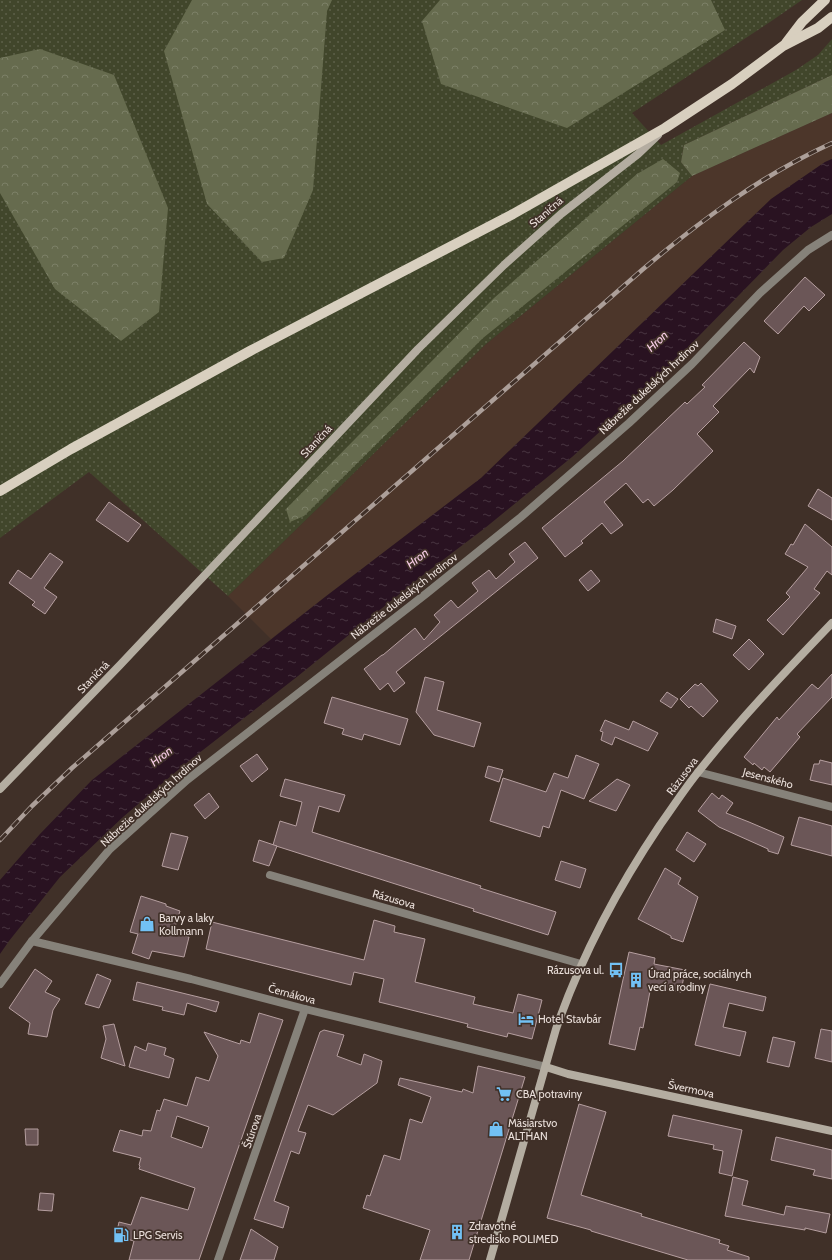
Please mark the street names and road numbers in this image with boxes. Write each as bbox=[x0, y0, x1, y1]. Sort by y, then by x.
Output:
street label: Staničná bbox=[526, 193, 566, 230]
street label: Nábrežie dukelských hrdinov bbox=[596, 336, 702, 437]
street label: Staničná bbox=[297, 421, 335, 460]
street label: Nábrežie dukelských hrdinov bbox=[348, 549, 461, 642]
street label: Staničná bbox=[74, 657, 112, 696]
street label: Nábrežie dukelských hrdinov bbox=[97, 750, 205, 849]
street label: Rázusova bbox=[663, 754, 701, 798]
street label: Jesenského bbox=[740, 764, 795, 791]
street label: Rázusova bbox=[371, 886, 418, 912]
street label: Černákova bbox=[267, 981, 318, 1007]
street label: Švermova bbox=[667, 1077, 716, 1101]
street label: Štúrova bbox=[240, 1111, 265, 1150]

